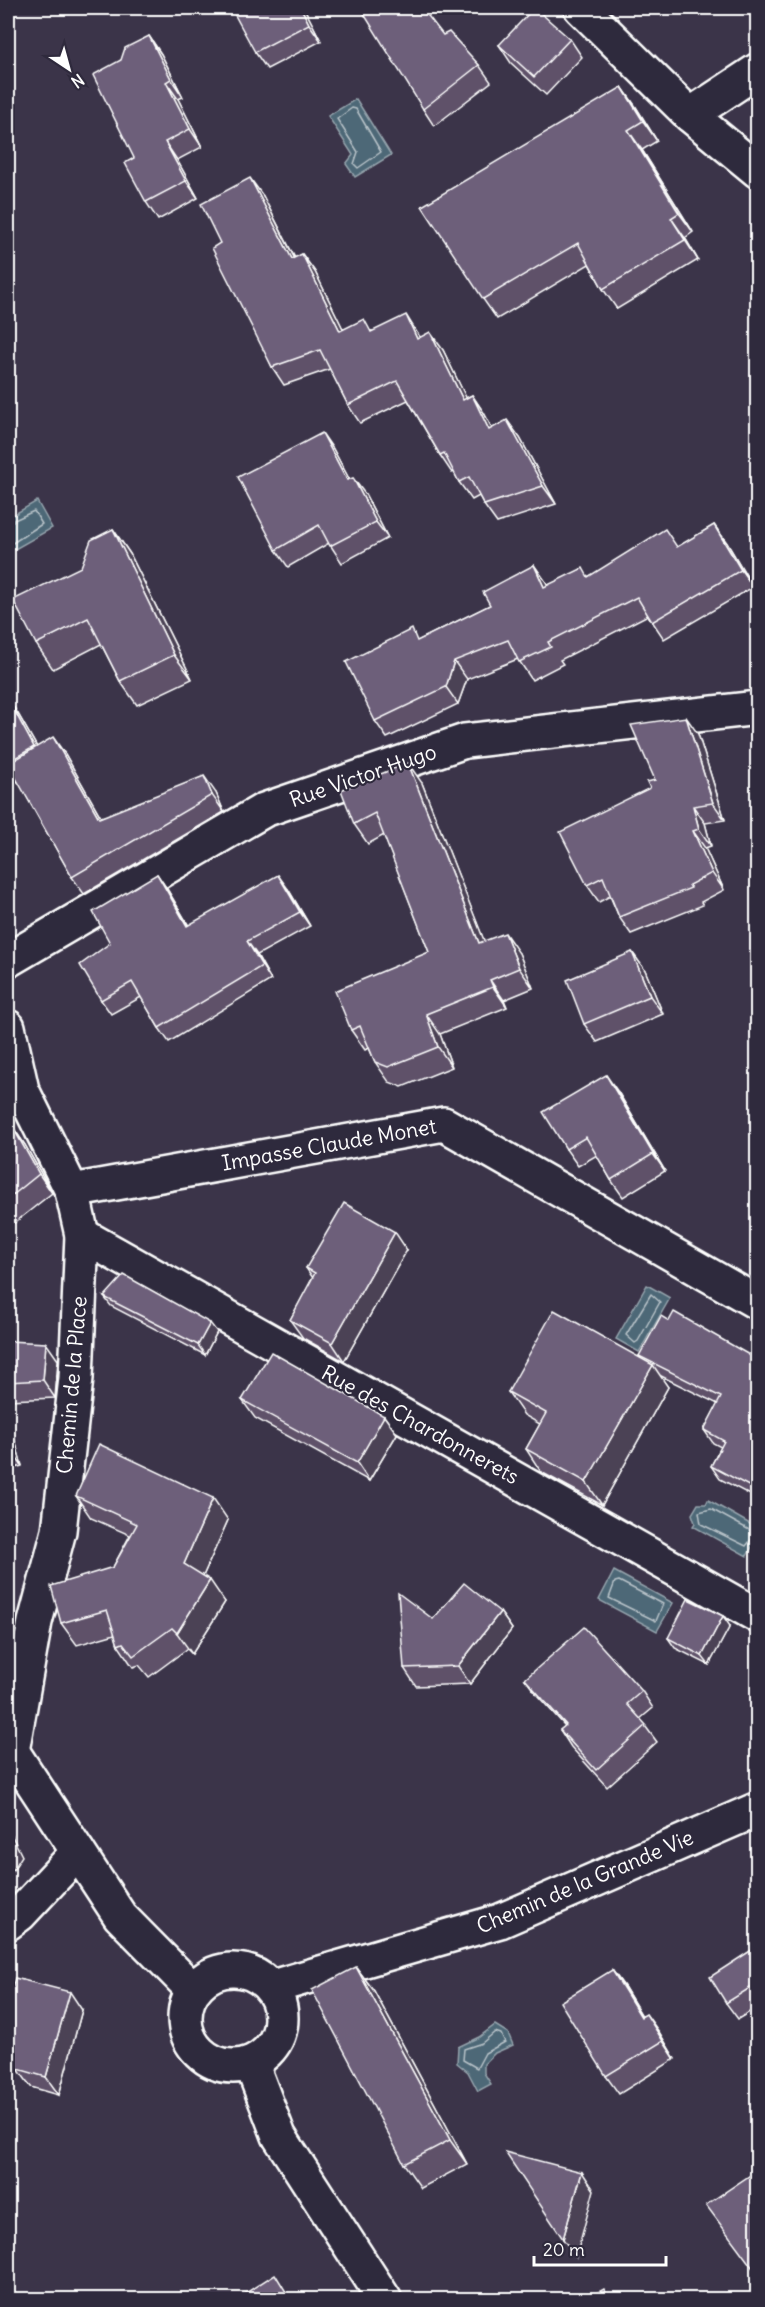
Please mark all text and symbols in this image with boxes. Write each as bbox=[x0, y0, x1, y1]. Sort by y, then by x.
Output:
north arrow bbox=[39, 39, 99, 99]
text: N bbox=[67, 70, 88, 92]
street label: Rue Victor Hugo bbox=[286, 738, 440, 813]
street label: Impasse Claude Monet bbox=[220, 1112, 438, 1177]
street label: Chemin de la Place bbox=[50, 1295, 93, 1475]
street label: Rue des Chardonnerets bbox=[317, 1359, 524, 1490]
street label: Chemin de la Grande Vie bbox=[472, 1824, 697, 1940]
scale bar bbox=[534, 2229, 666, 2267]
text: 20 m bbox=[543, 2238, 585, 2261]

